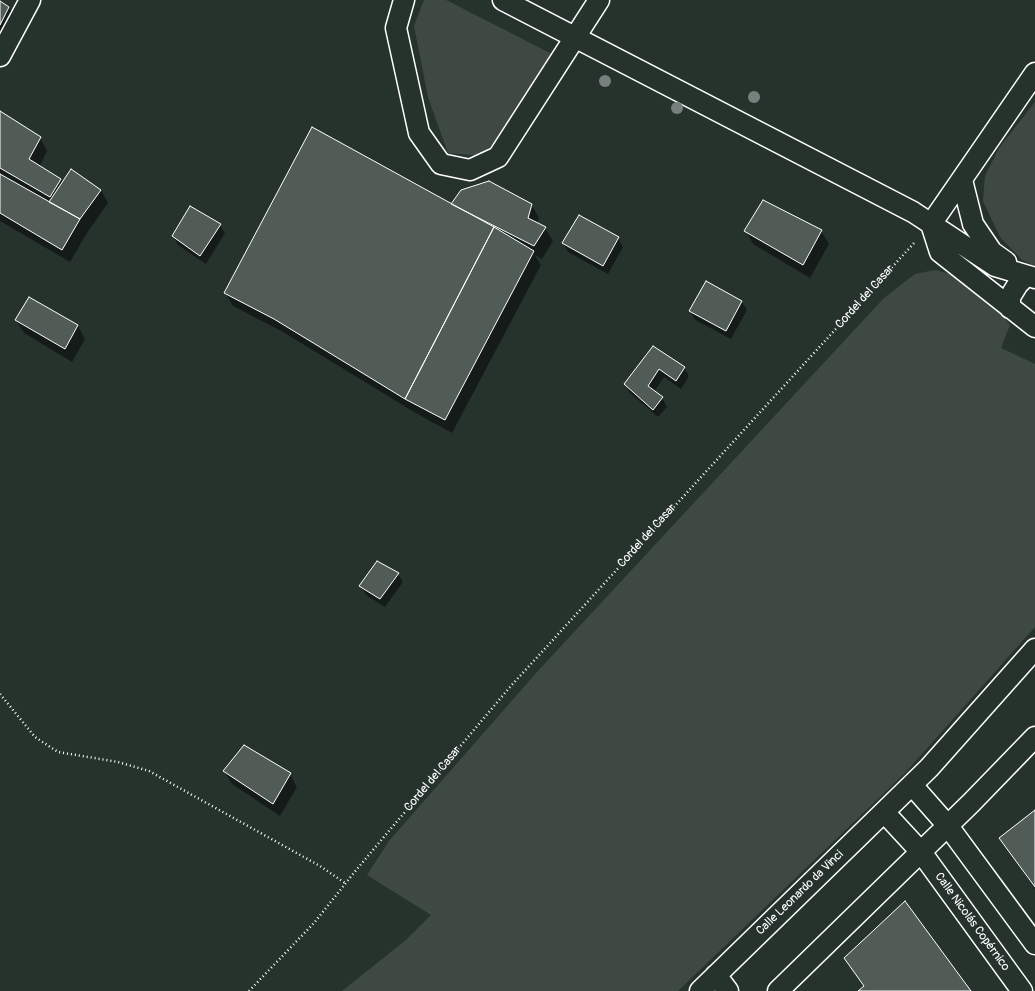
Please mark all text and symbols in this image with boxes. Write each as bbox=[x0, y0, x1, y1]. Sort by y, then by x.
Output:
street label: Cordel del Casar bbox=[833, 262, 897, 332]
street label: Cordel del Casar bbox=[615, 501, 679, 571]
street label: Cordel del Casar bbox=[401, 743, 465, 815]
street label: Calle Leonardo da Vinci bbox=[753, 848, 847, 938]
street label: Calle Nicolás Copérnico bbox=[931, 870, 1013, 974]

